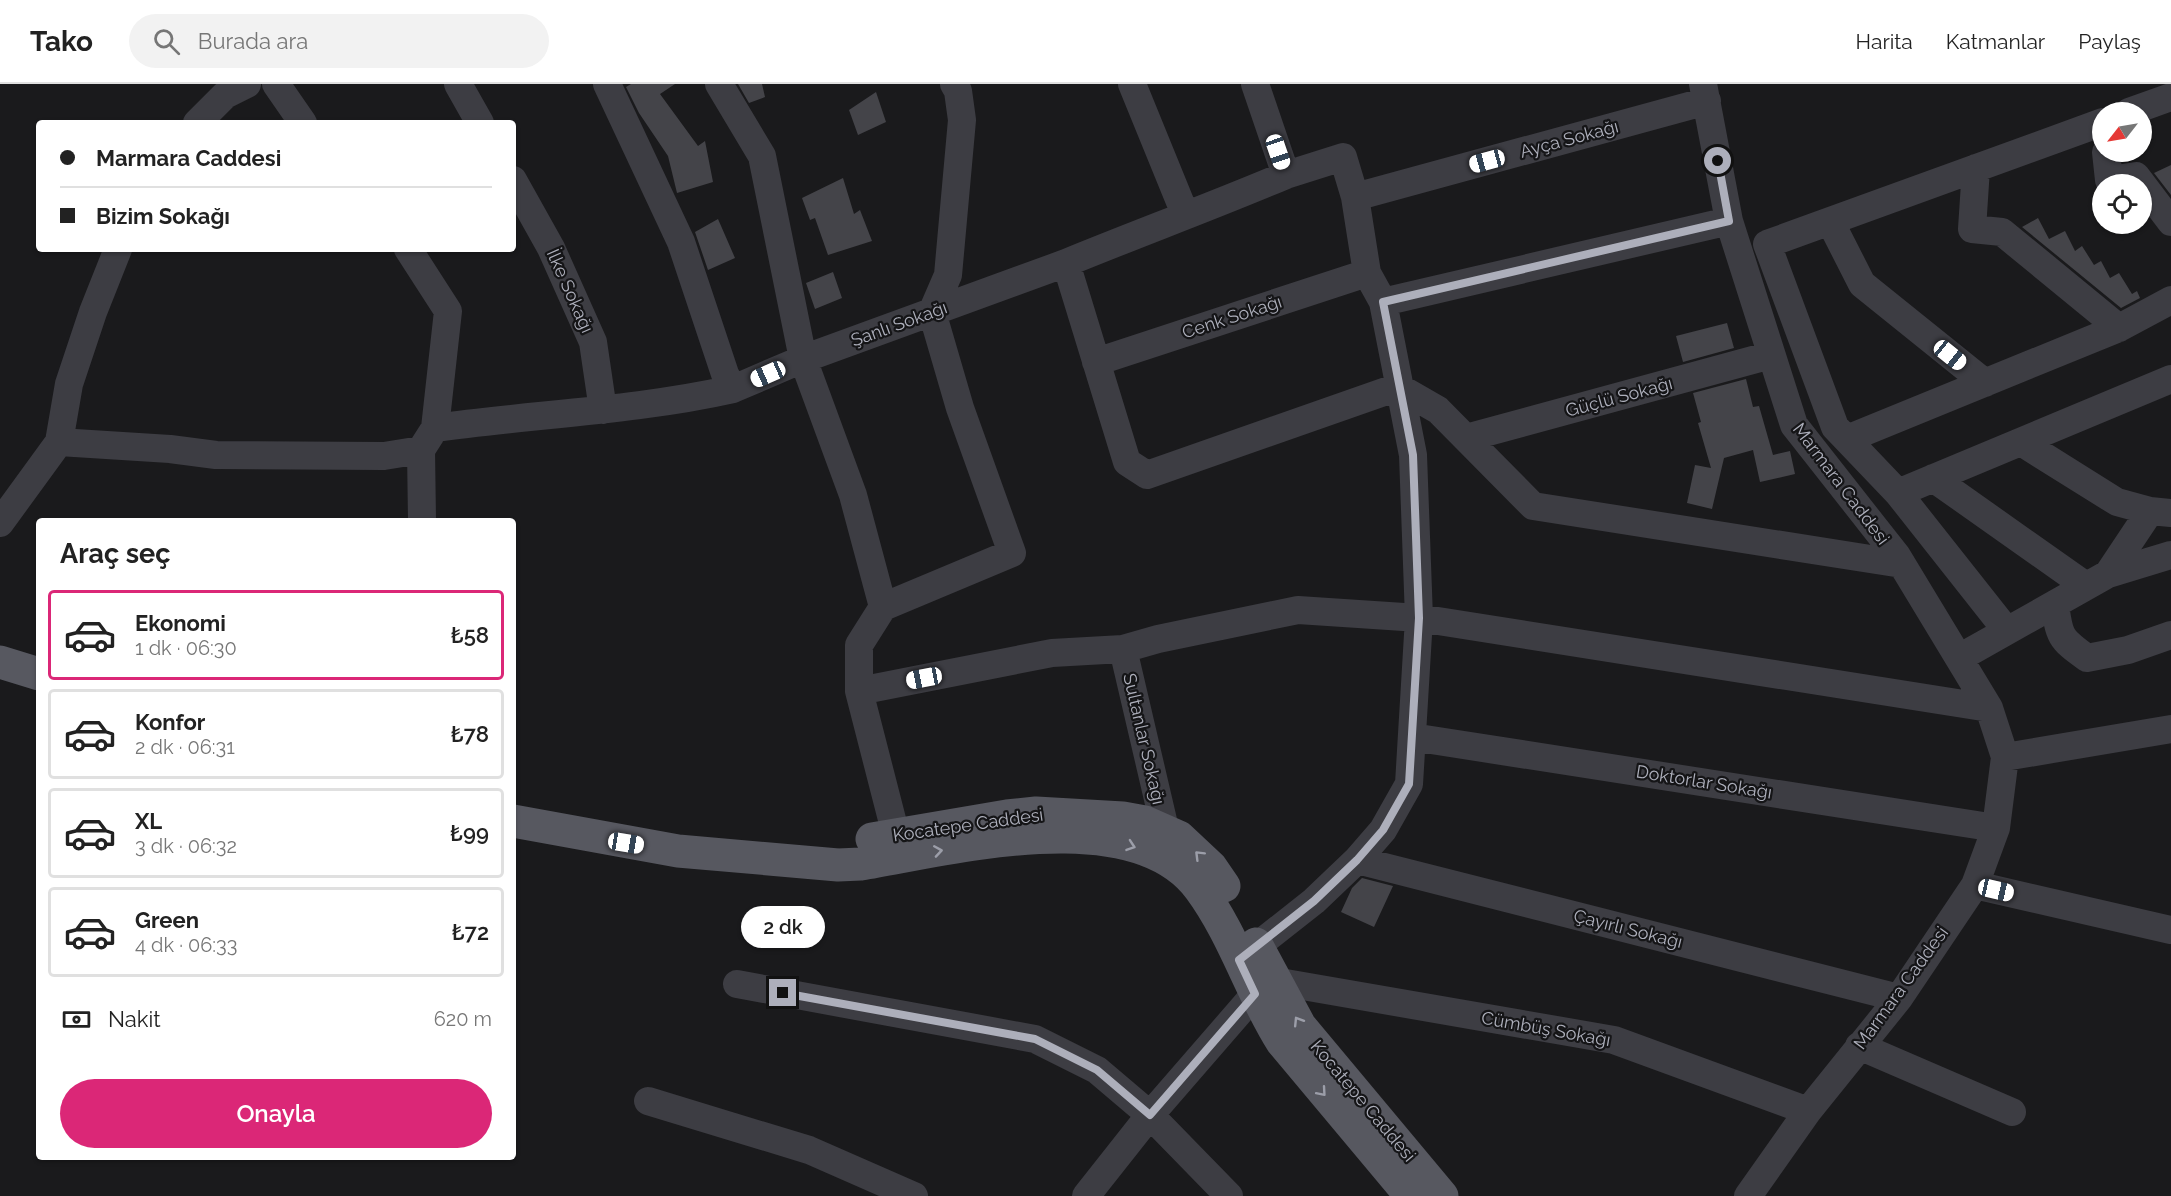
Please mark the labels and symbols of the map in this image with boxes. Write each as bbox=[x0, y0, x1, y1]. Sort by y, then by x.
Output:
north arrow bbox=[2092, 102, 2152, 162]
street label: Ayça Sokağı bbox=[1517, 115, 1620, 162]
car bbox=[1264, 132, 1292, 172]
route start bbox=[1704, 147, 1731, 174]
car bbox=[1467, 148, 1507, 174]
street label: İlke Sokağı bbox=[543, 246, 598, 336]
street label: Cenk Sokağı bbox=[1179, 291, 1284, 343]
street label: Şanlı Sokağı bbox=[848, 296, 950, 351]
car bbox=[1930, 337, 1970, 373]
car bbox=[748, 358, 788, 390]
street label: Güçlü Sokağı bbox=[1563, 372, 1675, 421]
street label: Marmara Caddesi bbox=[1789, 419, 1894, 549]
car bbox=[905, 666, 943, 690]
street label: Sultanlar Sokağı bbox=[1119, 671, 1170, 807]
street label: Doktorlar Sokağı bbox=[1635, 760, 1773, 803]
street label: Kocatepe Caddesi bbox=[891, 804, 1045, 845]
car bbox=[607, 831, 645, 855]
one-way arrow bbox=[1125, 838, 1136, 851]
one-way arrow bbox=[933, 846, 943, 858]
one-way arrow bbox=[1195, 851, 1206, 862]
car bbox=[1976, 877, 2016, 903]
street label: Çayırlı Sokağı bbox=[1572, 905, 1685, 952]
callout: 2 dk bbox=[741, 906, 825, 948]
street label: Marmara Caddesi bbox=[1849, 922, 1952, 1053]
route end bbox=[769, 979, 796, 1006]
street label: Cümbüş Sokağı bbox=[1480, 1007, 1612, 1050]
one-way arrow bbox=[1294, 1017, 1305, 1028]
street label: Kocatepe Caddesi bbox=[1307, 1036, 1420, 1166]
one-way arrow bbox=[1315, 1085, 1326, 1096]

